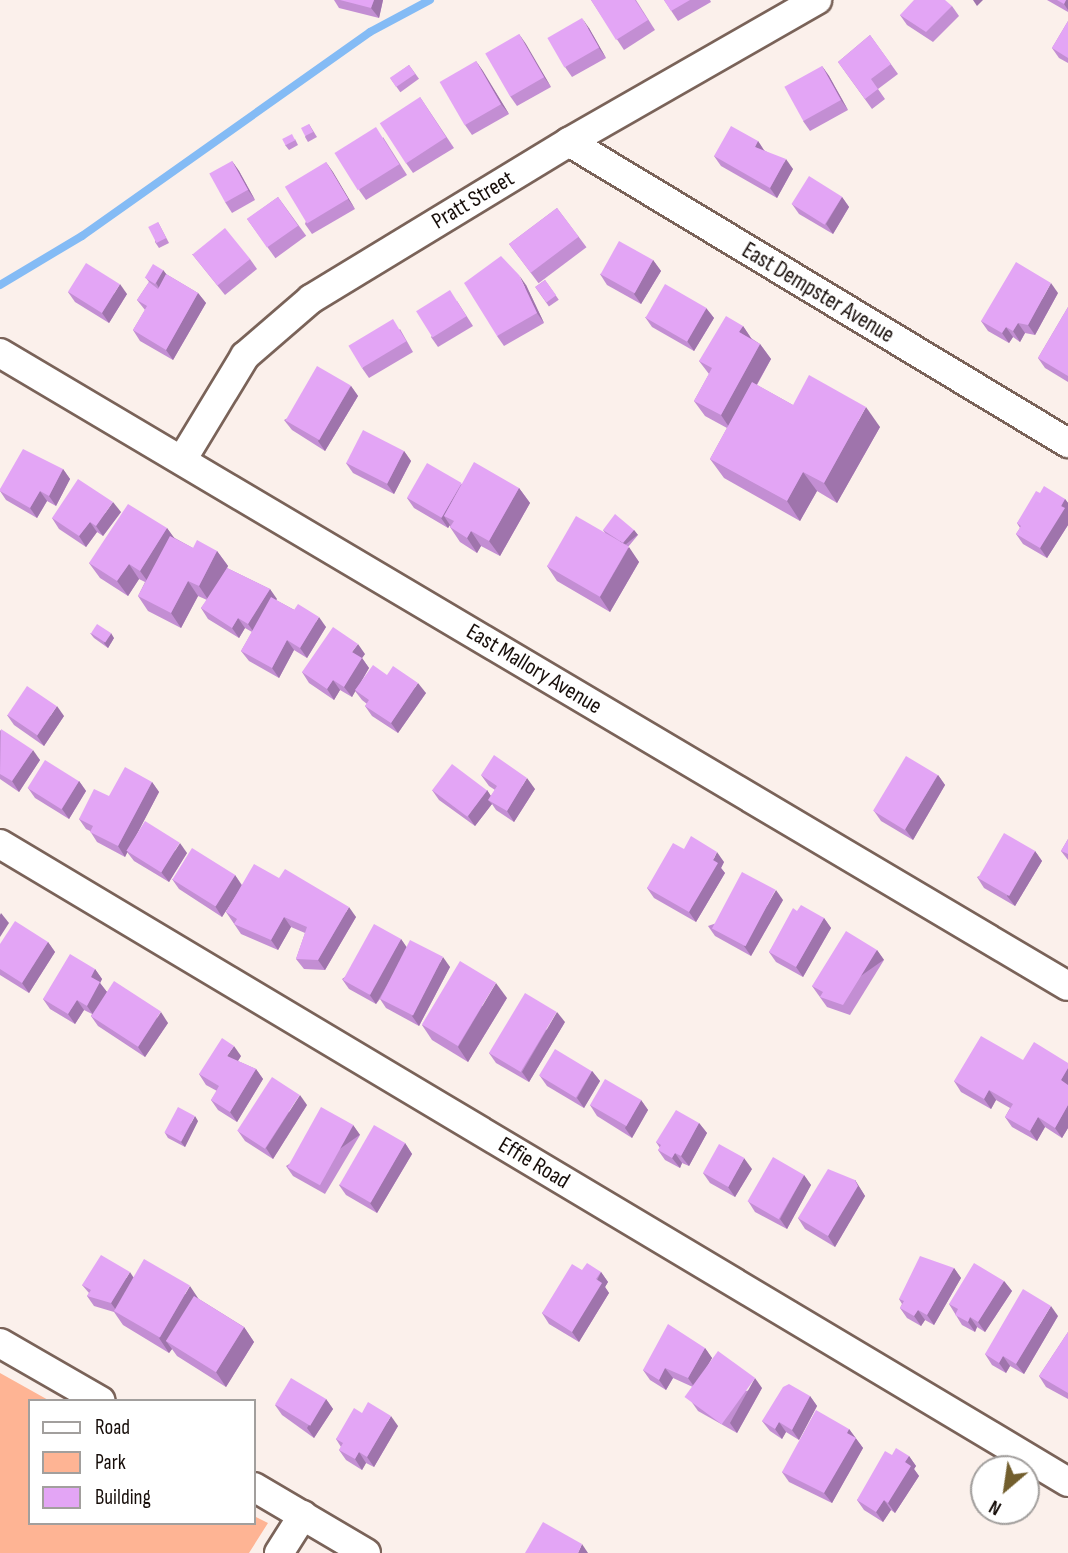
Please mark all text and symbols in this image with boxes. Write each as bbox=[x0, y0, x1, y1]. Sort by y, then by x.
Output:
street label: Pratt Street bbox=[427, 165, 519, 235]
street label: East Dempster Avenue bbox=[737, 237, 899, 349]
street label: East Mallory Avenue bbox=[461, 618, 607, 720]
street label: Effie Road bbox=[493, 1131, 575, 1195]
legend bbox=[28, 1399, 256, 1525]
text: Road bbox=[95, 1415, 130, 1440]
text: Park bbox=[95, 1450, 126, 1475]
north arrow bbox=[970, 1455, 1040, 1525]
text: Building bbox=[95, 1485, 151, 1510]
text: N bbox=[986, 1495, 1006, 1520]

